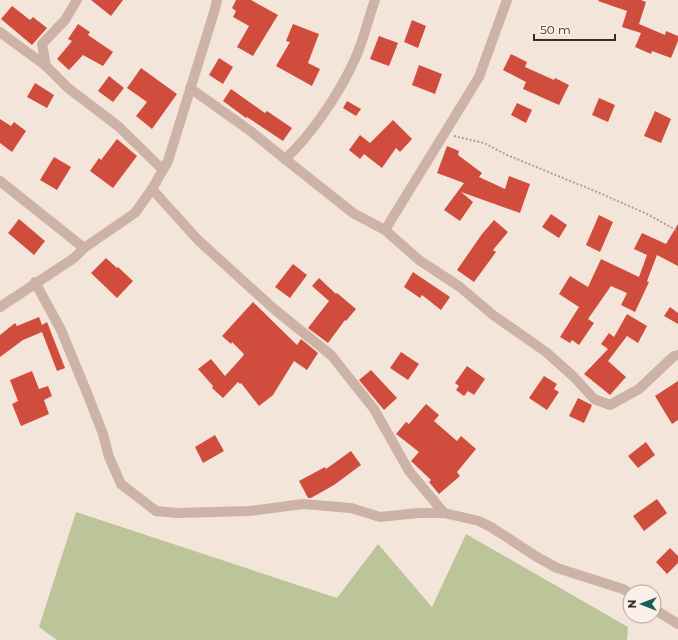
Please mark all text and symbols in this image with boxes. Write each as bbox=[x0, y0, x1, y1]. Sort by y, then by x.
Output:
scale bar bbox=[534, 16, 615, 42]
text: 50 m bbox=[540, 22, 571, 37]
north arrow bbox=[622, 584, 662, 624]
text: N bbox=[625, 600, 639, 608]

